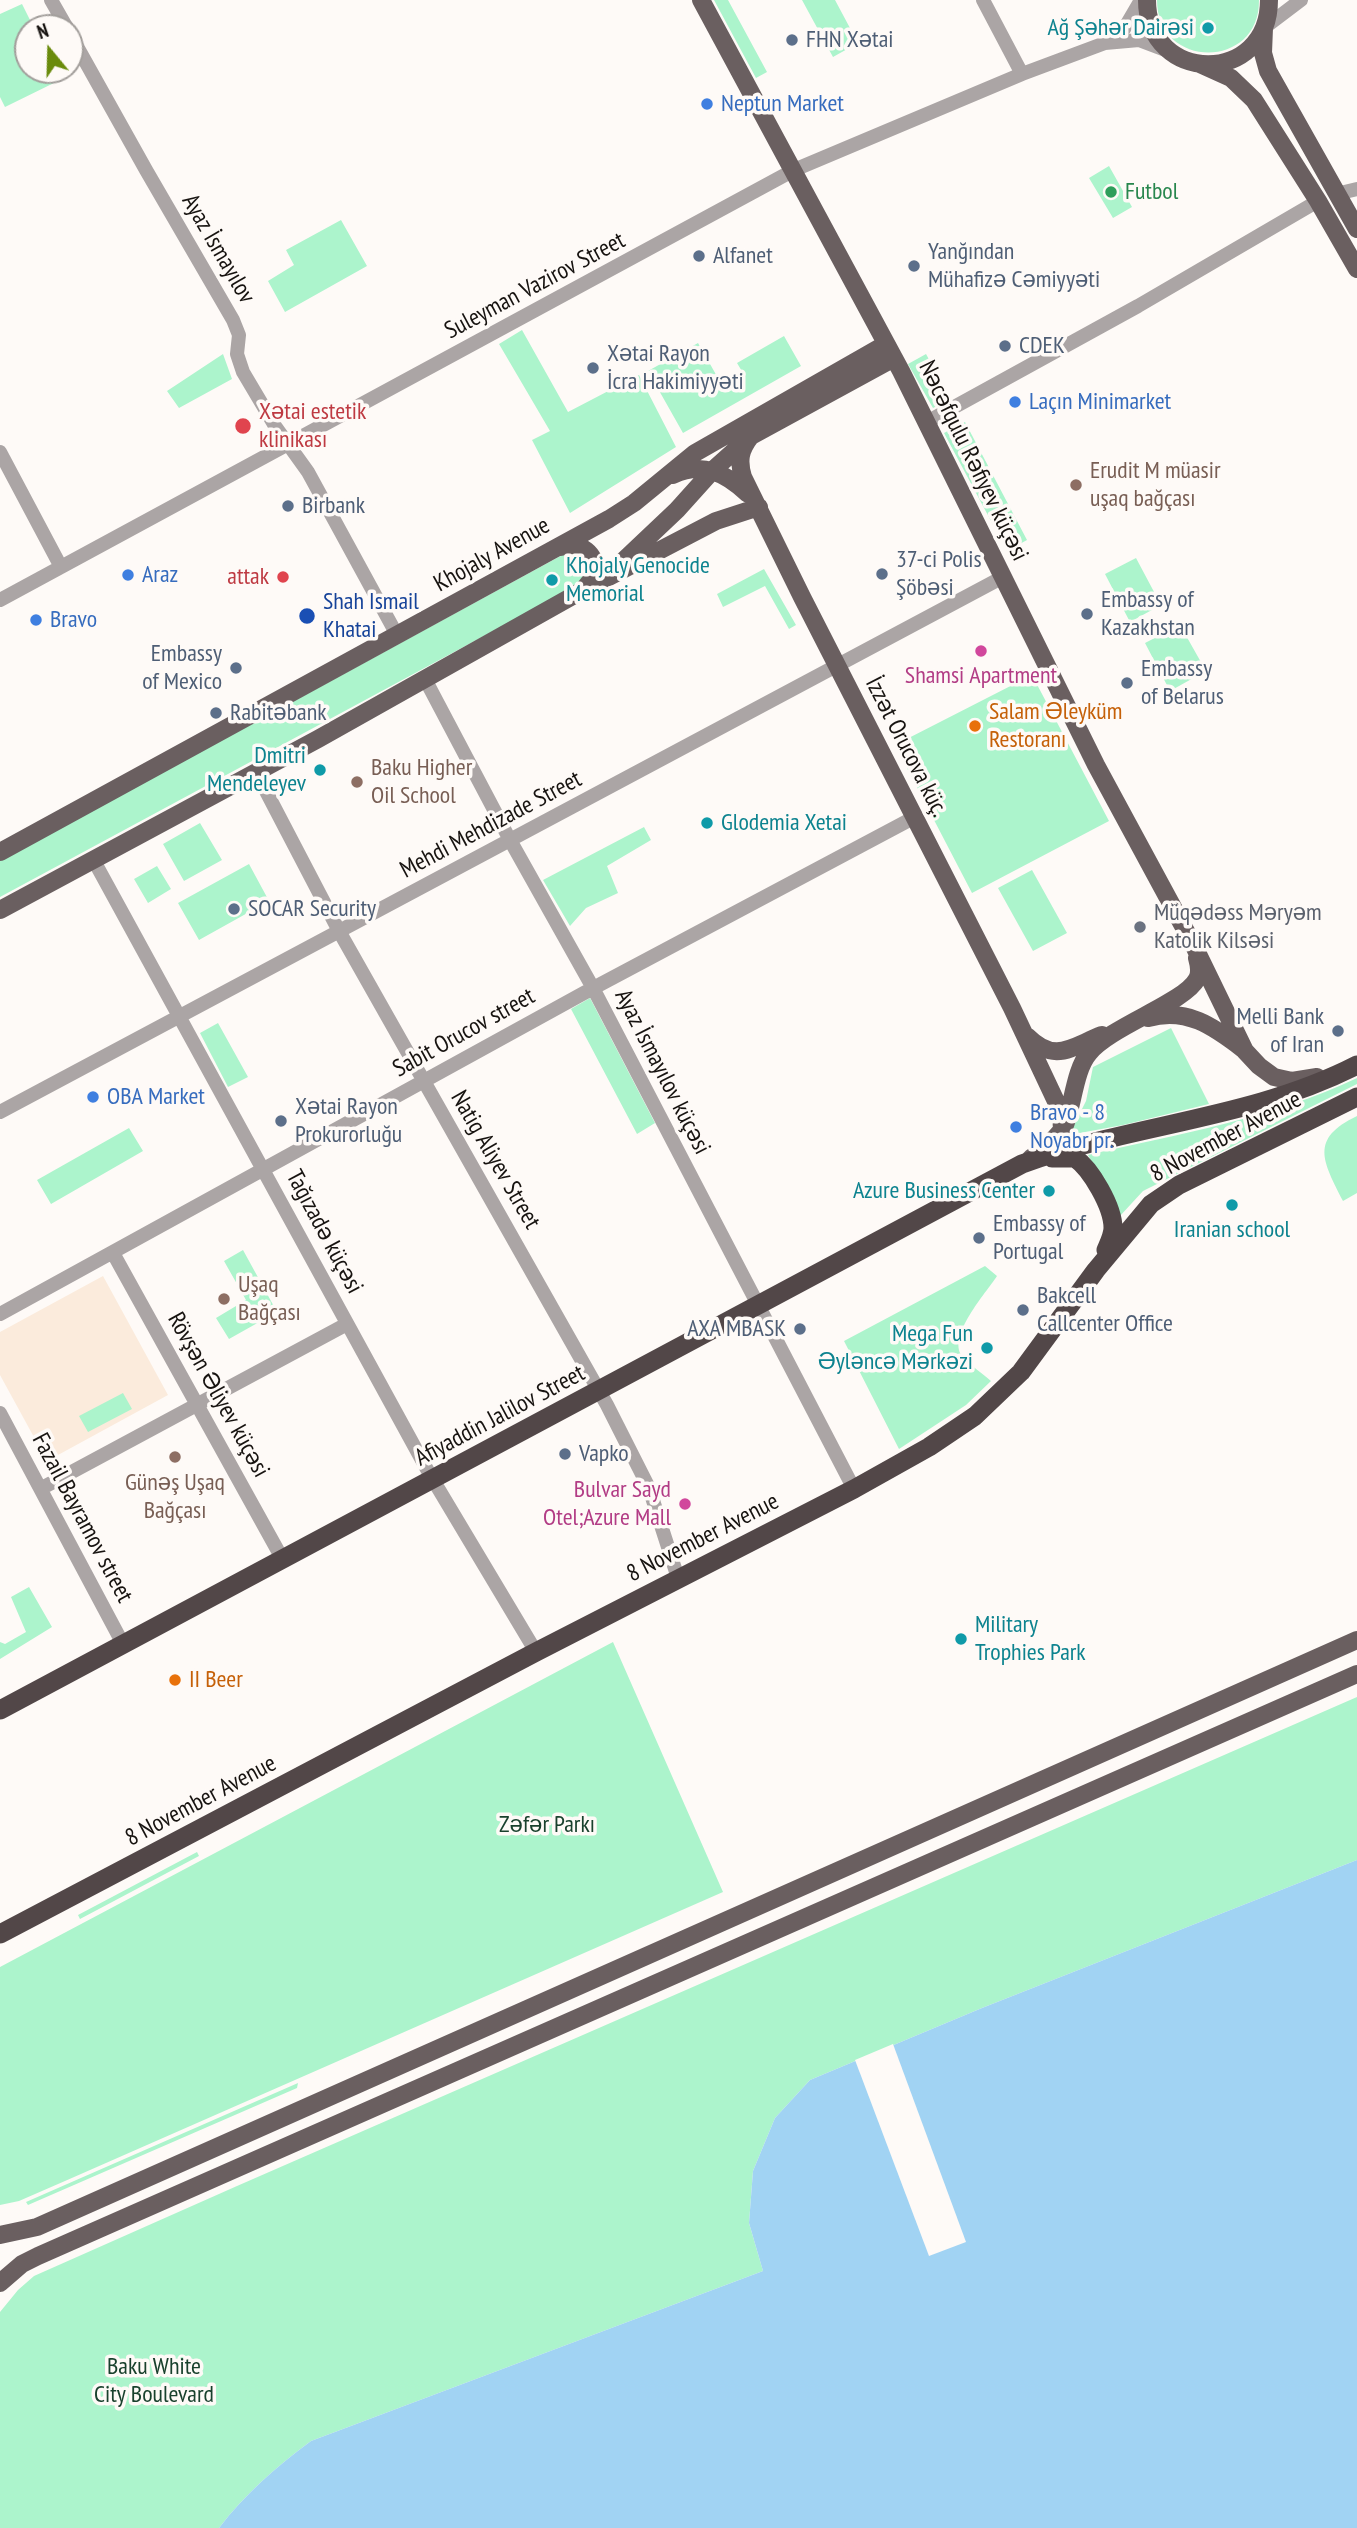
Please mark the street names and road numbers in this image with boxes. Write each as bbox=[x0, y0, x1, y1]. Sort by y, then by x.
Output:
street label: Ayaz İsmayılov bbox=[175, 189, 261, 309]
street label: Suleyman Vazirov Street bbox=[440, 226, 630, 346]
street label: Nəcəfqulu Rəfiyev küçəsi bbox=[912, 356, 1034, 566]
street label: Khojaly Avenue bbox=[429, 511, 555, 599]
street label: İzzət Orucova küç. bbox=[858, 672, 954, 822]
street label: Mehdi Mehdizade Street bbox=[395, 765, 587, 885]
street label: Sabit Orucov street bbox=[388, 982, 540, 1084]
street label: Ayaz İsmayılov küçəsi bbox=[608, 985, 716, 1159]
street label: 8 November Avenue bbox=[1146, 1085, 1306, 1189]
street label: Natig Aliyev Street bbox=[444, 1086, 546, 1234]
street label: Tağızadə küçəsi bbox=[279, 1165, 369, 1299]
street label: Rövşən Əliyev küçəsi bbox=[161, 1308, 275, 1482]
street label: Afiyaddin Jalilov Street bbox=[410, 1359, 590, 1473]
street label: Fazail Bayramov street bbox=[25, 1429, 139, 1607]
street label: 8 November Avenue bbox=[622, 1487, 784, 1589]
street label: 8 November Avenue bbox=[121, 1749, 281, 1853]

